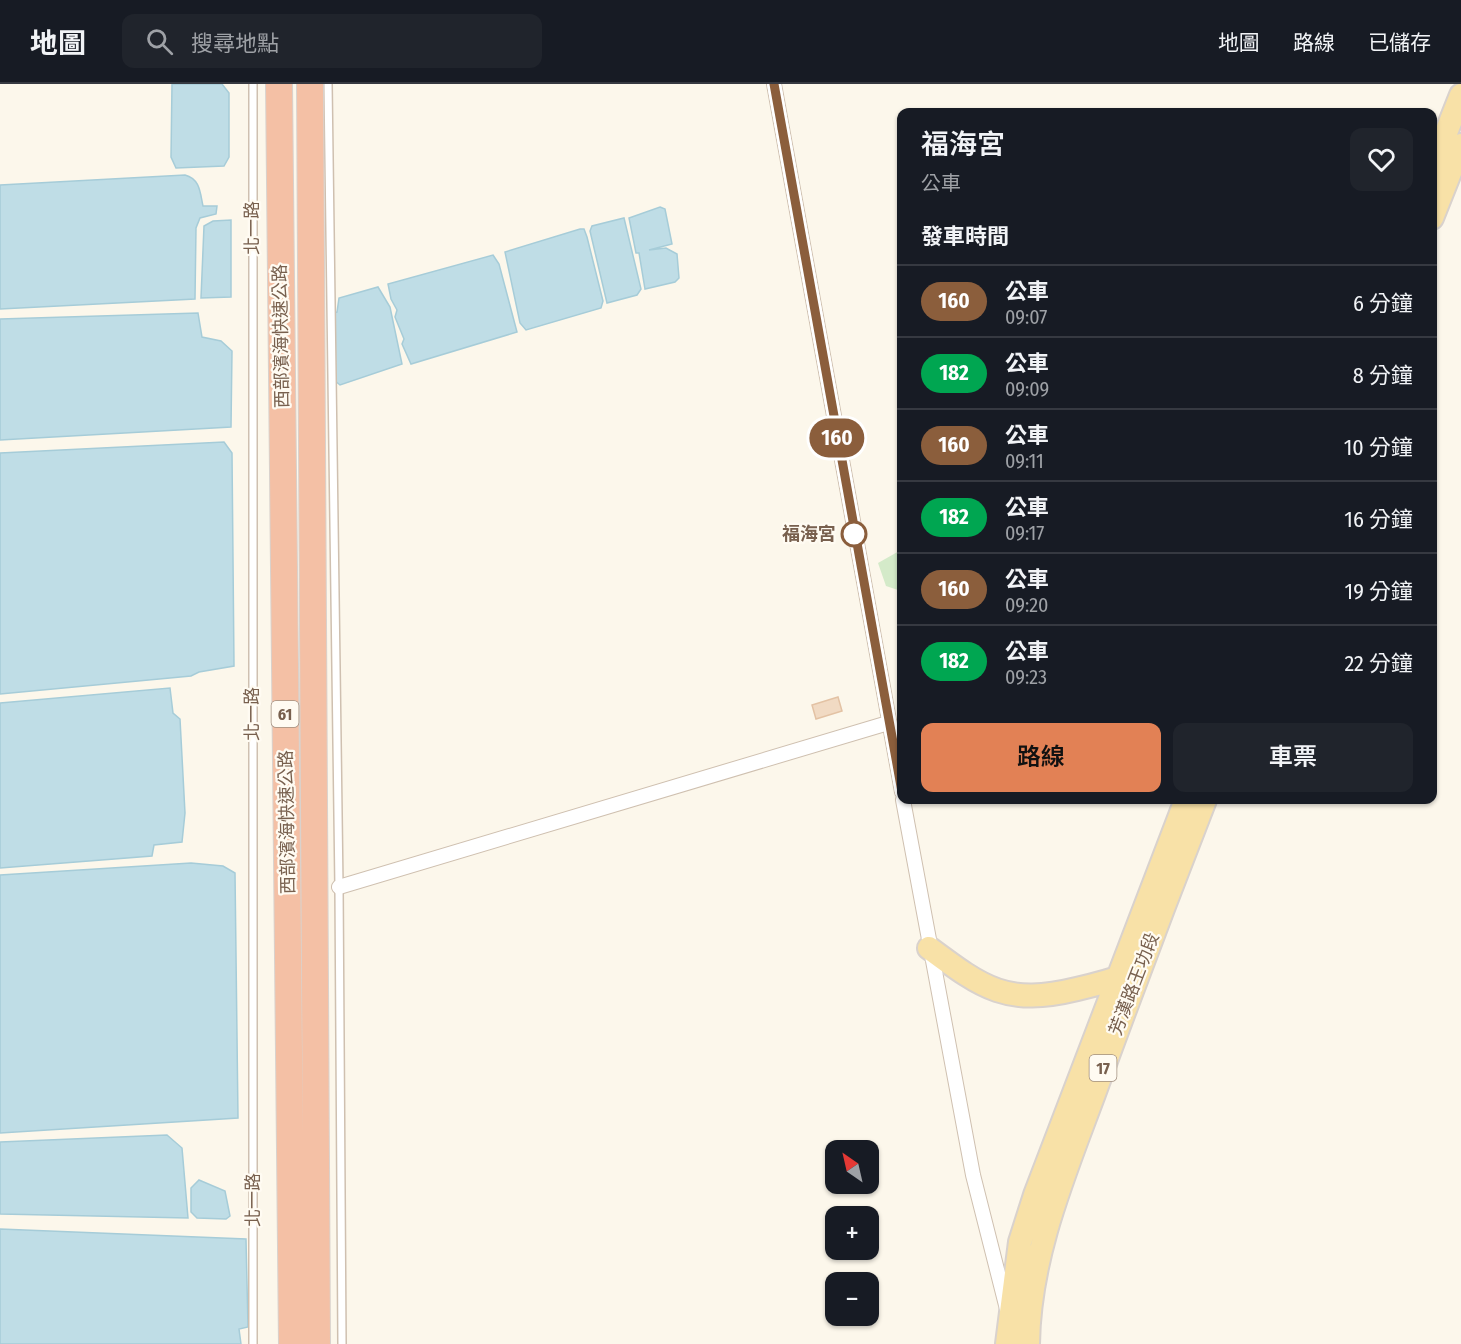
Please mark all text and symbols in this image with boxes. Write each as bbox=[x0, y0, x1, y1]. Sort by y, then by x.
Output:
search box bbox=[122, 14, 542, 68]
icon: search bbox=[143, 25, 176, 58]
text: 地圖 bbox=[30, 27, 86, 60]
text: 搜尋地點 bbox=[191, 30, 279, 57]
text: 地圖 bbox=[1218, 30, 1260, 56]
text: 路線 bbox=[1293, 30, 1335, 56]
text: 已儲存 bbox=[1368, 30, 1431, 56]
text: 福海宮 bbox=[921, 128, 1005, 161]
button: heart bbox=[1350, 128, 1413, 191]
text: 公車 bbox=[921, 171, 961, 195]
street label: 北一路 bbox=[241, 201, 263, 255]
text: 發車時間 bbox=[921, 223, 1009, 250]
street label: 西部濱海快速公路 bbox=[269, 264, 293, 408]
text: 公車 bbox=[1005, 278, 1049, 305]
text: 160 bbox=[938, 288, 970, 314]
text: 6 分鐘 bbox=[1353, 290, 1413, 317]
text: 09:07 bbox=[1005, 305, 1047, 329]
text: 公車 bbox=[1005, 350, 1049, 377]
text: 182 bbox=[939, 360, 969, 386]
text: 8 分鐘 bbox=[1353, 362, 1413, 389]
text: 09:09 bbox=[1005, 377, 1049, 401]
line badge: 160 bbox=[802, 418, 872, 458]
text: 公車 bbox=[1005, 422, 1049, 449]
text: 160 bbox=[821, 425, 853, 451]
text: 160 bbox=[938, 432, 970, 458]
text: 10 分鐘 bbox=[1344, 434, 1413, 461]
text: 09:11 bbox=[1005, 449, 1044, 473]
text: 公車 bbox=[1005, 494, 1049, 521]
text: 182 bbox=[939, 504, 969, 530]
text: 16 分鐘 bbox=[1344, 506, 1413, 533]
marker: 福海宮 bbox=[841, 521, 867, 547]
text: 09:17 bbox=[1005, 521, 1044, 545]
place label: 福海宮 bbox=[782, 523, 836, 545]
text: 公車 bbox=[1005, 566, 1049, 593]
text: 160 bbox=[938, 576, 970, 602]
text: 19 分鐘 bbox=[1345, 578, 1413, 605]
text: 09:20 bbox=[1005, 593, 1048, 617]
text: 公車 bbox=[1005, 638, 1049, 665]
text: 182 bbox=[939, 648, 969, 674]
text: 22 分鐘 bbox=[1344, 650, 1413, 677]
text: 09:23 bbox=[1005, 665, 1047, 689]
street label: 北一路 bbox=[241, 687, 263, 741]
road number: 61 bbox=[272, 701, 298, 727]
button: 路線 bbox=[921, 723, 1161, 792]
button: 車票 bbox=[1173, 723, 1413, 792]
street label: 西部濱海快速公路 bbox=[275, 750, 299, 894]
street label: 芳漢路王功段 bbox=[1104, 930, 1164, 1038]
road number: 17 bbox=[1090, 1055, 1116, 1081]
north arrow bbox=[825, 1140, 879, 1194]
map controls bbox=[825, 1140, 879, 1326]
street label: 北一路 bbox=[242, 1173, 264, 1227]
button: + bbox=[825, 1206, 879, 1260]
button: − bbox=[825, 1272, 879, 1326]

